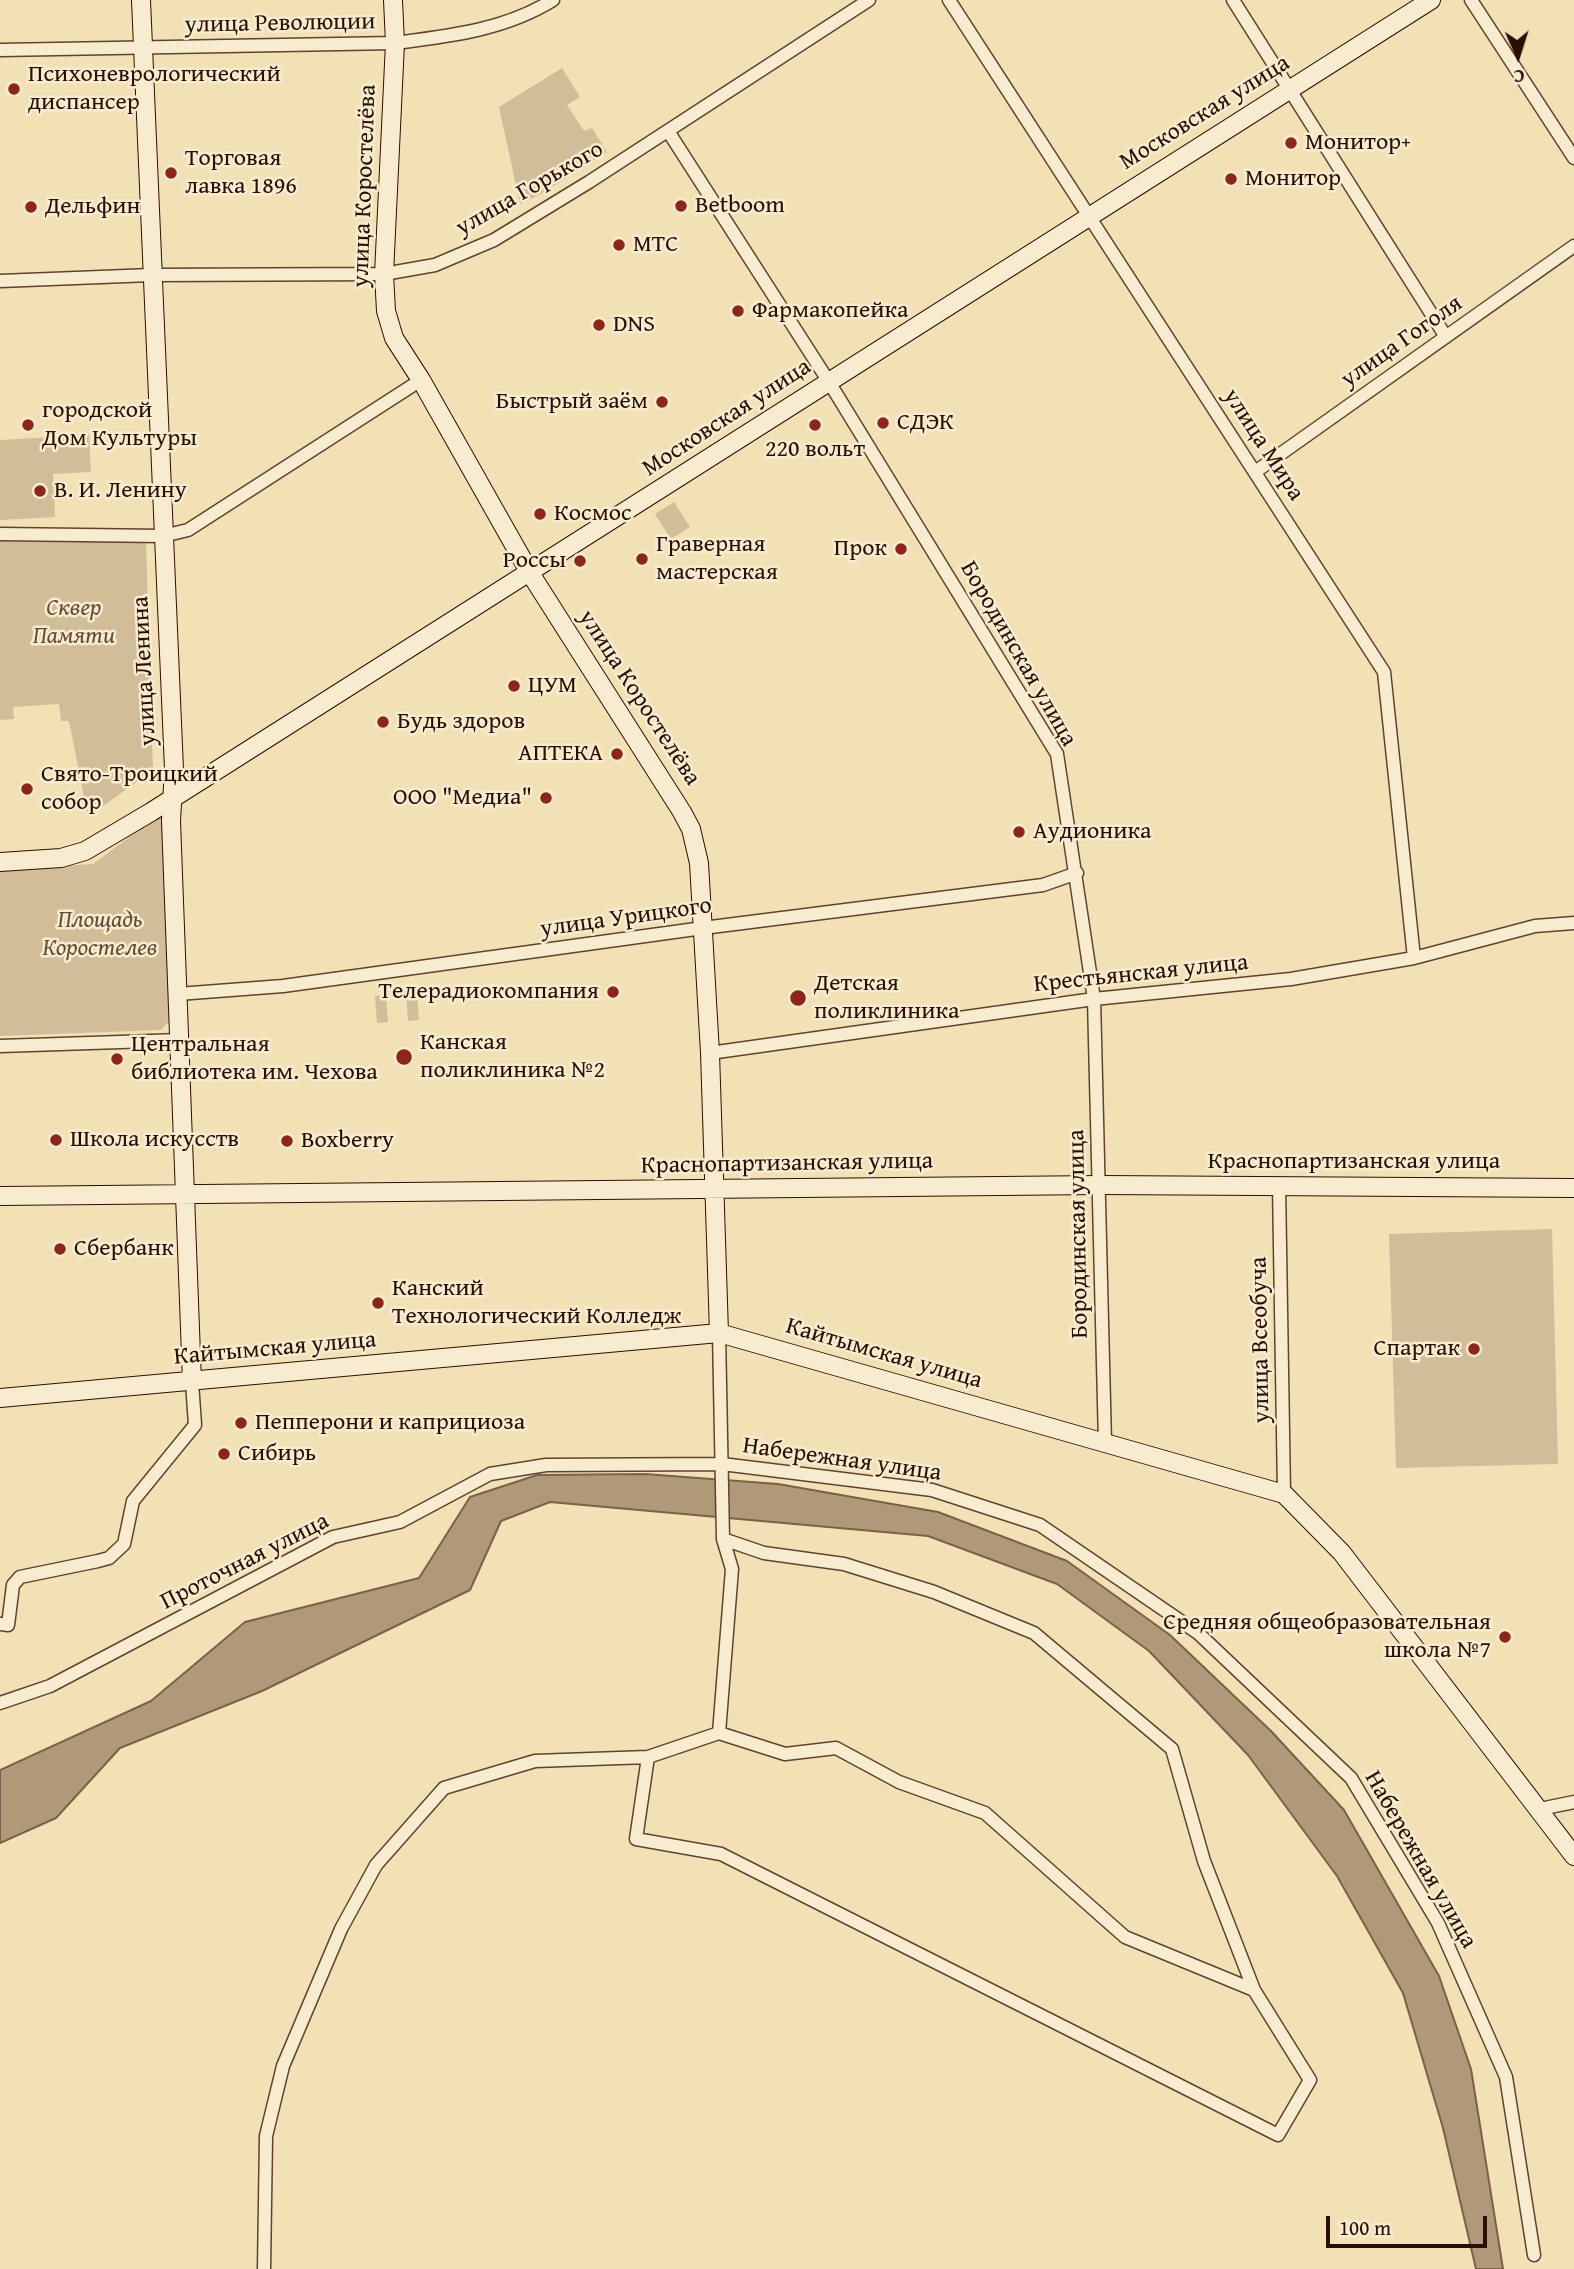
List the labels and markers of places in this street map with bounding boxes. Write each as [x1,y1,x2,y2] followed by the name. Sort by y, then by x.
[28,61,281,117] place label: Психоневрологический диспансер
[6,81,22,97] marker: Психоневрологический диспансер
[1305,129,1411,157] place label: Монитор+
[1283,135,1299,151] marker: Монитор+
[185,145,297,201] place label: Торговая лавка 1896
[163,165,179,181] marker: Торговая лавка 1896
[1245,165,1341,193] place label: Монитор
[1223,171,1239,187] marker: Монитор
[695,192,785,220] place label: Betboom
[45,193,140,221] place label: Дельфин
[673,198,689,214] marker: Betboom
[23,199,39,215] marker: Дельфин
[633,231,678,259] place label: МТС
[611,237,627,253] marker: МТС
[752,297,908,325] place label: Фармакопейка
[730,303,746,319] marker: Фармакопейка
[613,311,655,339] place label: DNS
[591,317,607,333] marker: DNS
[496,388,648,416] place label: Быстрый заём
[654,394,670,410] marker: Быстрый заём
[42,397,197,453] place label: городской Дом Культуры
[897,409,954,437] place label: СДЭК
[875,415,891,431] marker: СДЭК
[20,417,36,433] marker: городской Дом Культуры
[807,417,823,433] marker: 220 вольт
[765,436,865,464] place label: 220 вольт
[54,477,187,505] place label: В. И. Ленину
[32,483,48,499] marker: В. И. Ленину
[554,500,632,528] place label: Космос
[532,506,548,522] marker: Космос
[656,531,778,587] place label: Граверная мастерская
[834,535,887,563] place label: Прок
[893,541,909,557] marker: Прок
[503,547,566,575] place label: Россы
[634,551,650,567] marker: Граверная мастерская
[572,553,588,569] marker: Россы
[528,672,577,700] place label: ЦУМ
[506,678,522,694] marker: ЦУМ
[397,708,525,736] place label: Будь здоров
[375,714,391,730] marker: Будь здоров
[518,740,603,768] place label: АПТЕКА
[609,746,625,762] marker: АПТЕКА
[41,761,218,817] place label: Свято-Троицкий собор
[19,781,35,797] marker: Свято-Троицкий собор
[393,784,532,812] place label: ООО "Медиа"
[538,790,554,806] marker: ООО "Медиа"
[1033,818,1152,846] place label: Аудионика
[1011,824,1027,840] marker: Аудионика
[814,970,959,1026] place label: Детская поликлиника
[379,978,599,1006] place label: Телерадиокомпания
[605,984,621,1000] marker: Телерадиокомпания
[788,988,808,1008] marker: Детская поликлиника
[420,1029,605,1085] place label: Канская поликлиника №2
[131,1031,378,1087] place label: Центральная библиотека им. Чехова
[394,1047,414,1067] marker: Канская поликлиника №2
[109,1051,125,1067] marker: Центральная библиотека им. Чехова
[70,1126,239,1154] place label: Школа искусств
[301,1127,394,1155] place label: Boxberry
[48,1132,64,1148] marker: Школа искусств
[279,1133,295,1149] marker: Boxberry
[74,1235,174,1263] place label: Сбербанк
[52,1241,68,1257] marker: Сбербанк
[392,1275,681,1331] place label: Канский Технологический Колледж
[370,1295,386,1311] marker: Канский Технологический Колледж
[1373,1335,1460,1363] place label: Спартак
[1466,1341,1482,1357] marker: Спартак
[255,1409,525,1437] place label: Пепперони и каприциоза
[233,1415,249,1431] marker: Пепперони и каприциоза
[238,1440,316,1468] place label: Сибирь
[216,1446,232,1462] marker: Сибирь
[1163,1609,1491,1665] place label: Средняя общеобразовательная школа №7
[1497,1629,1513,1645] marker: Средняя общеобразовательная школа №7

